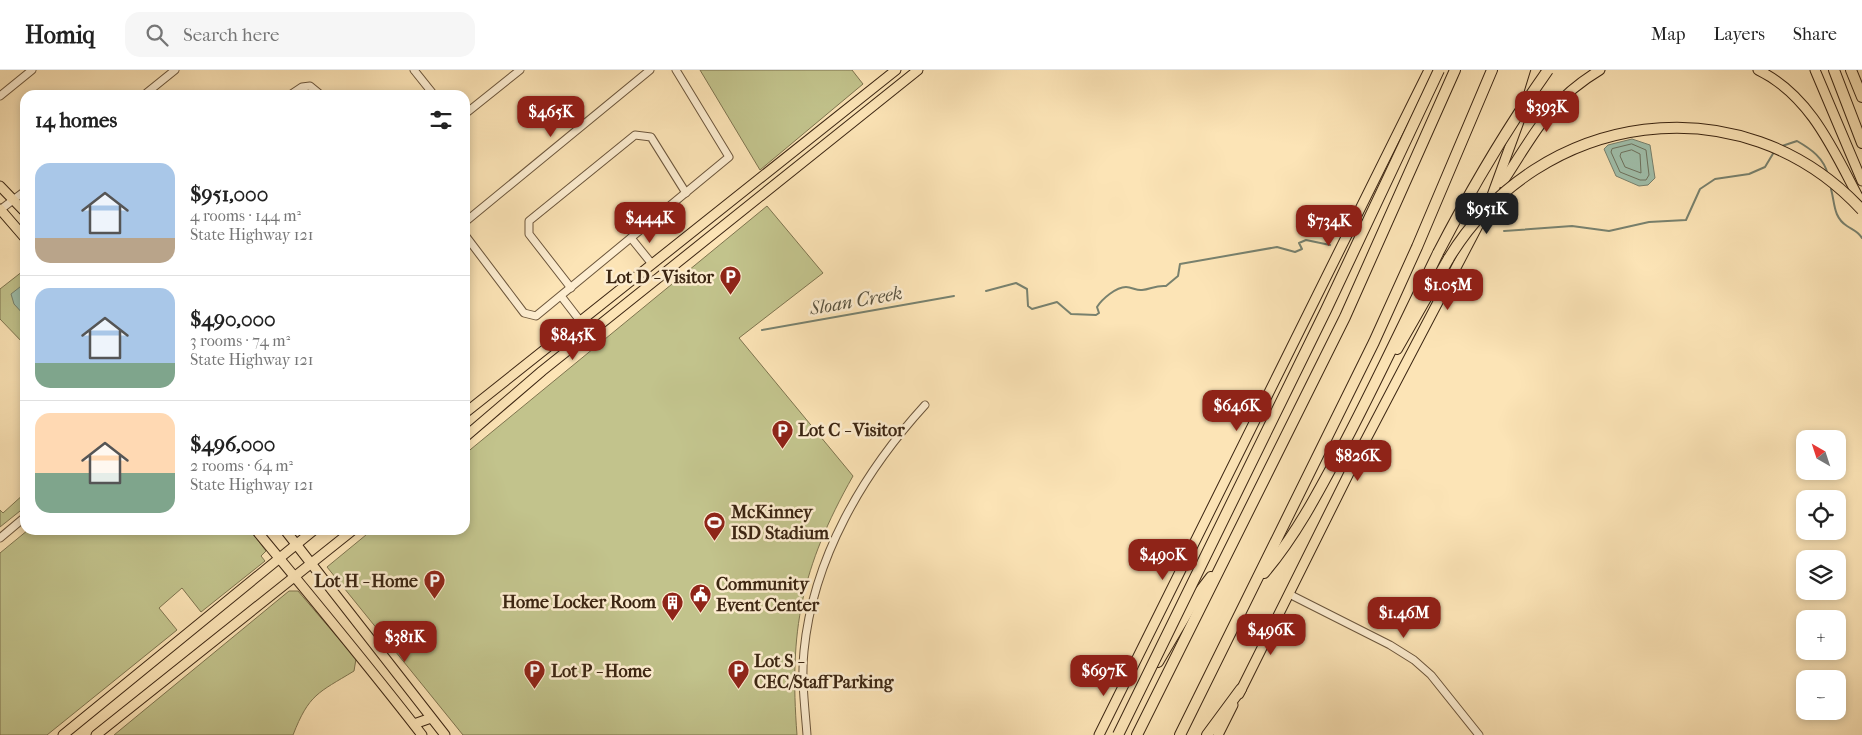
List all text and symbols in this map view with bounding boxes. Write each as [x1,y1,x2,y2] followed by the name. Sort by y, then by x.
[125,12,475,57] search box
[25,21,95,49] text: Homiq
[143,21,171,49] icon: search
[183,24,279,46] text: Search here
[1651,24,1685,45] text: Map
[1713,24,1765,45] text: Layers
[1793,24,1837,45] text: Share
[1512,90,1582,133] pin: $393K
[516,96,586,138] pin: $465K
[1526,97,1568,116] text: $393K
[528,102,574,121] text: $465K
[427,106,455,134] icon: filters
[35,108,117,132] text: 14 homes
[190,182,268,206] text: $951,000
[75,183,135,243] icon: home
[1452,192,1522,235] pin: $951K
[1466,199,1508,218] text: $951K
[615,202,685,244] pin: $444K
[1294,204,1364,247] pin: $734K
[190,206,301,225] text: 4 rooms · 144 m²
[626,208,674,227] text: $444K
[1307,211,1351,230] text: $734K
[190,225,313,244] text: State Highway 121
[718,265,742,296] parking icon: Lot D - Visitor
[606,267,714,288] place label: Lot D - Visitor
[1407,268,1489,311] pin: $1.05M
[1424,275,1472,294] text: $1.05M
[807,282,904,320] water label: Sloan Creek
[190,307,276,331] text: $490,000
[75,308,135,368] icon: home
[538,318,608,361] pin: $845K
[551,325,595,344] text: $845K
[190,331,290,350] text: 3 rooms · 74 m²
[190,350,313,369] text: State Highway 121
[1202,390,1272,432] pin: $646K
[1213,396,1261,415] text: $646K
[770,418,794,449] parking icon: Lot C - Visitor
[798,420,905,441] place label: Lot C - Visitor
[1796,430,1846,480] north arrow
[1796,430,1846,720] map controls
[190,432,275,456] text: $496,000
[75,433,135,493] icon: home
[1323,440,1393,482] pin: $826K
[1335,446,1381,465] text: $826K
[190,456,293,475] text: 2 rooms · 64 m²
[190,475,313,494] text: State Highway 121
[1796,490,1846,540] button: locate
[730,502,830,544] place label: McKinney ISD Stadium
[703,510,727,541] sports icon: McKinney ISD Stadium
[1128,538,1198,581] pin: $490K
[1139,545,1187,564] text: $490K
[1796,550,1846,600] button: layers
[422,569,446,600] parking icon: Lot H - Home
[314,571,418,592] place label: Lot H - Home
[716,574,820,616] place label: Community Event Center
[688,582,712,613] public building icon: Community Event Center
[660,590,684,621] building icon: Home Locker Room
[502,592,657,613] place label: Home Locker Room
[1363,596,1445,639] pin: $1.46M
[1379,603,1429,622] text: $1.46M
[1796,610,1846,660] button: +
[1236,614,1306,656] pin: $496K
[370,620,440,663] pin: $381K
[1248,620,1294,639] text: $496K
[385,627,425,646] text: $381K
[754,651,895,693] place label: Lot S - CEC/Staff Parking
[1069,654,1139,697] pin: $697K
[523,659,547,690] parking icon: Lot P - Home
[726,659,750,690] parking icon: Lot S - CEC/Staff Parking
[551,661,651,682] place label: Lot P - Home
[1081,661,1127,680] text: $697K
[1796,670,1846,720] button: −

